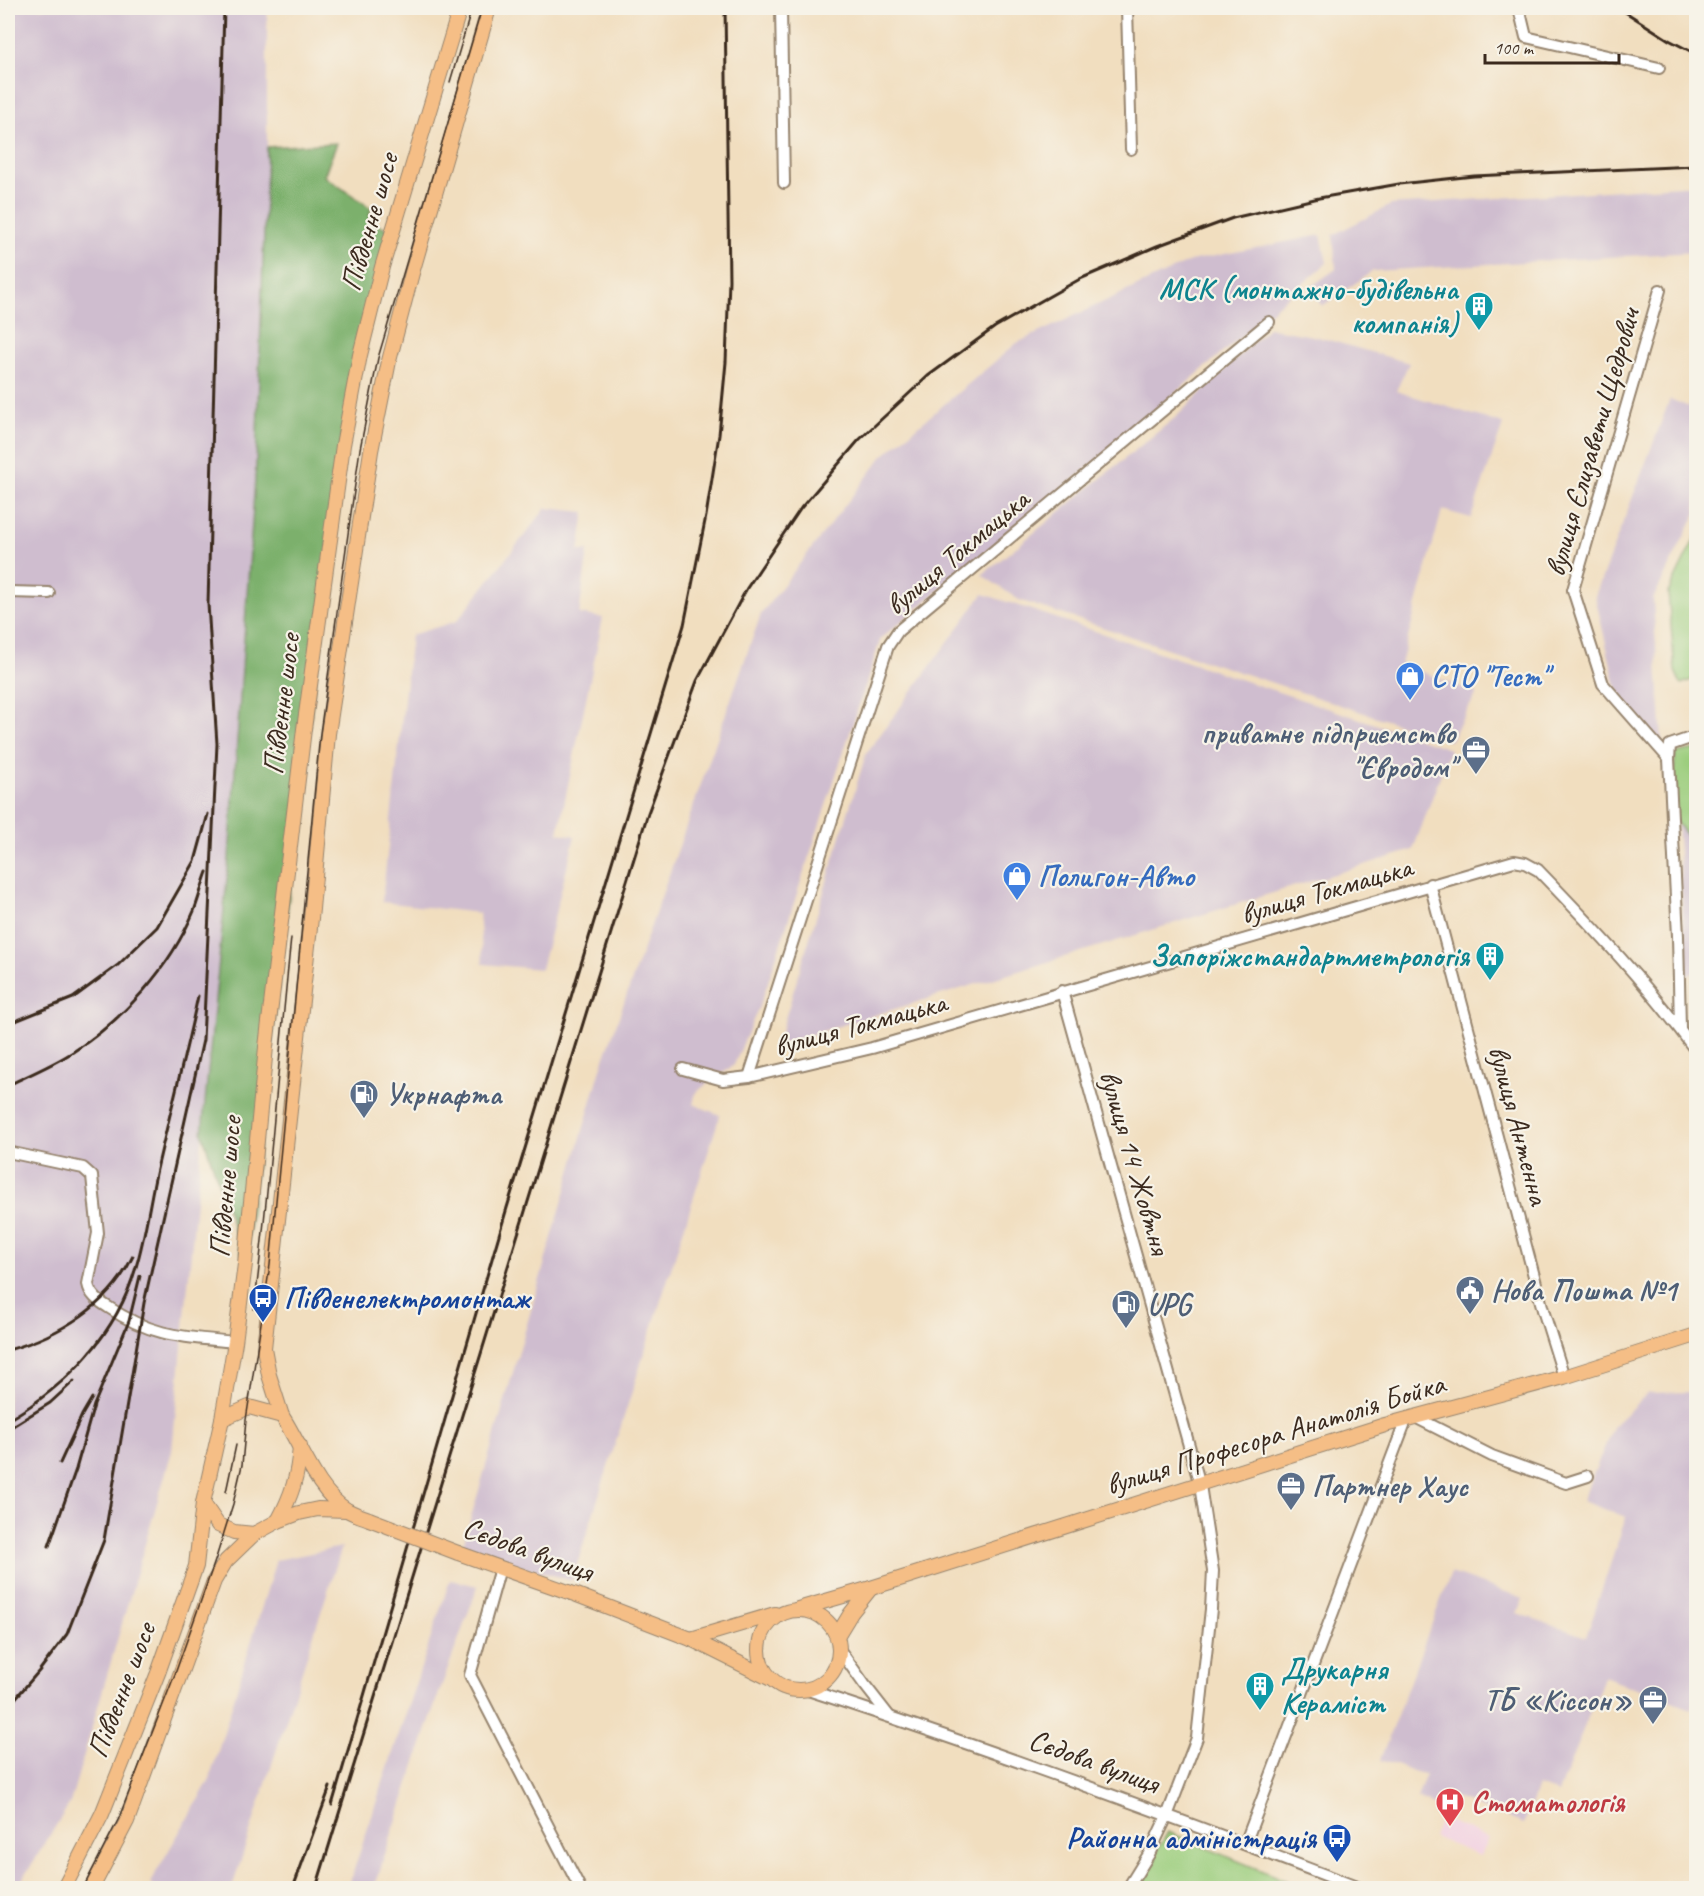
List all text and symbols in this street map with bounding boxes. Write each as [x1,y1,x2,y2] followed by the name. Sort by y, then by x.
[1485,27,1618,65] scale bar
[1494,37,1535,59] text: 100 m
[331,147,407,295] street label: Південне шосе
[1159,270,1460,342] place label: МСК (монтажно-будівельна компанія)
[1463,290,1495,332] building icon: МСК (монтажно-будівельна компанія)
[1536,302,1649,581] street label: вулиця Єлизавети Щедрович
[877,479,1039,623] street label: вулиця Токмацька
[254,629,309,777] street label: Південне шосе
[1431,657,1555,695] place label: СТО "Тест"
[1394,660,1426,702] shop icon: СТО "Тест"
[1201,714,1462,786] place label: приватне підприємство "Євродом"
[1460,734,1492,776] office icon: приватне підприємство "Євродом"
[1236,847,1419,933] street label: вулиця Токмацька
[1038,857,1196,895] place label: Полигон-Авто
[1001,860,1033,902] shop icon: Полигон-Авто
[1150,937,1471,975] place label: Запоріжстандартметрологія
[1474,940,1506,982] building icon: Запоріжстандартметрологія
[770,982,953,1065] street label: вулиця Токмацька
[1480,1041,1559,1211] street label: вулиця Антенна
[1091,1066,1180,1261] street label: вулиця 14 Жовтня
[385,1075,503,1113] place label: Укрнафта
[348,1078,380,1120] fuel station icon: Укрнафта
[200,1113,250,1259] street label: Південне шосе
[1491,1271,1680,1309] place label: Нова Пошта №1
[1454,1274,1486,1316] public building icon: Нова Пошта №1
[284,1279,533,1317] place label: Південелектромонтаж
[247,1282,279,1324] bus stop icon: Південелектромонтаж
[1147,1285,1195,1323] place label: UPG
[1110,1288,1142,1330] fuel station icon: UPG
[1101,1364,1451,1504] street label: вулиця Професора Анатолія Бойка
[1312,1467,1469,1505] place label: Партнер Хаус
[1275,1470,1307,1512] office icon: Партнер Хаус
[458,1508,601,1591] street label: Сєдова вулиця
[78,1615,165,1763] street label: Південне шосе
[1281,1650,1390,1722] place label: Друкарня Кераміст
[1244,1670,1276,1712] building icon: Друкарня Кераміст
[1484,1681,1633,1719] place label: ТБ «Кіссон»
[1637,1684,1669,1726] office icon: ТБ «Кіссон»
[1024,1720,1167,1803] street label: Сєдова вулиця
[1471,1783,1626,1821] place label: Стоматологія
[1434,1786,1466,1828] hospital icon: Стоматологія
[1066,1819,1318,1857] place label: Районна адміністрація
[1321,1822,1353,1864] bus stop icon: Районна адміністрація

